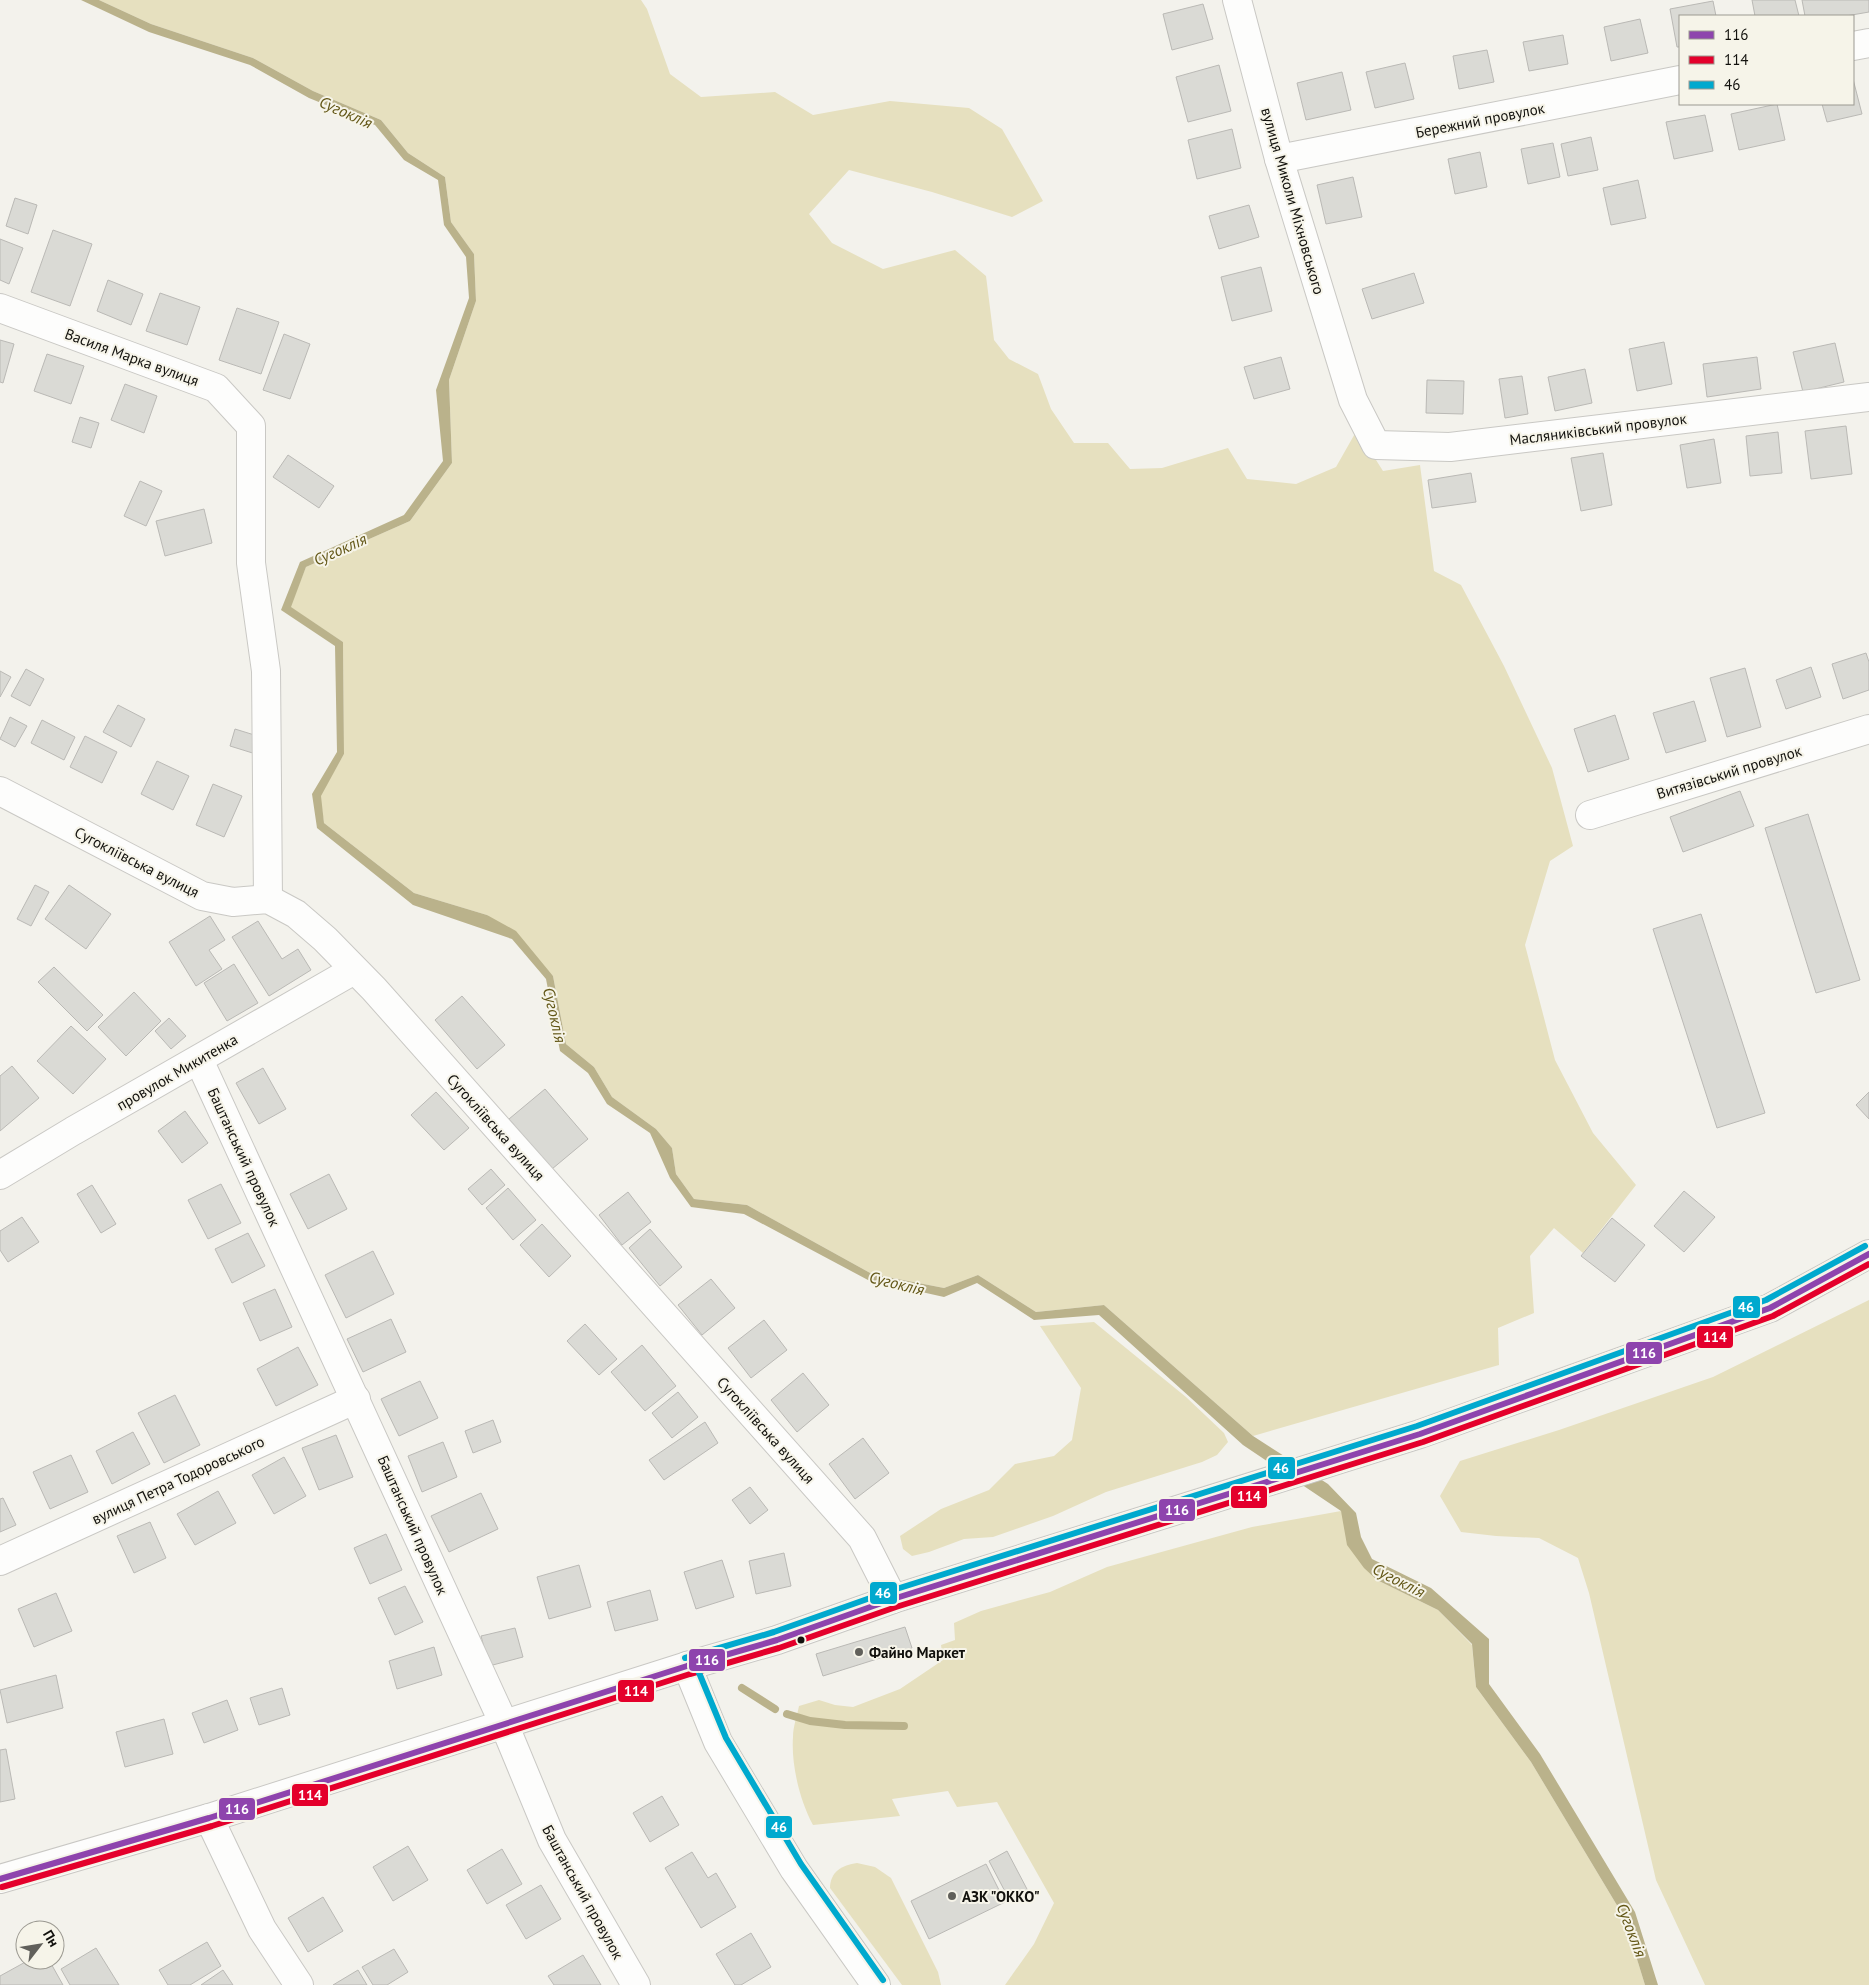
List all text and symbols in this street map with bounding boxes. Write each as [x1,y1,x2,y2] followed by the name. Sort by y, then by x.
[1679,15,1854,105] legend
[1724,25,1749,44] text: 116
[1724,50,1749,69] text: 114
[1724,75,1740,94] text: 46
[316,91,376,133] water label: Сугоклія
[1414,98,1547,142] street label: Бережний провулок
[1257,105,1329,297] street label: вулиця Миколи Міхновського
[62,324,202,390] street label: Василя Марка вулиця
[1508,409,1688,449] street label: Масляниківський провулок
[310,528,370,570] water label: Сугоклія
[1654,741,1805,803] street label: Витязівський провулок
[72,822,202,902] street label: Сугокліївська вулиця
[539,985,571,1045] water label: Сугоклія
[113,1030,241,1114] street label: провулок Микитенка
[443,1070,549,1184] street label: Сугокліївська вулиця
[204,1085,285,1230] street label: Баштанський провулок
[867,1266,927,1300] water label: Сугоклія
[1732,1295,1761,1319] line badge: 46
[1738,1298,1754,1316] text: 46
[1696,1325,1734,1349] line badge: 114
[1703,1328,1727,1346] text: 114
[1625,1341,1663,1365] line badge: 116
[1632,1344,1656,1362] text: 116
[713,1373,819,1487] street label: Сугокліївська вулиця
[89,1432,267,1528] street label: вулиця Петра Тодоровського
[374,1452,453,1598] street label: Баштанський провулок
[1267,1456,1296,1480] line badge: 46
[1273,1459,1289,1477] text: 46
[1230,1485,1268,1509] line badge: 114
[1237,1487,1261,1505] text: 114
[1158,1498,1196,1522] line badge: 116
[1165,1501,1189,1519] text: 116
[1369,1558,1429,1602] water label: Сугоклія
[869,1581,898,1605] line badge: 46
[875,1584,891,1602] text: 46
[796,1635,806,1645] unlabelled marker
[869,1643,966,1662] place label: Файно Маркет
[853,1646,865,1658] marker: Файно Маркет
[688,1648,726,1672] line badge: 116
[695,1651,719,1669] text: 116
[617,1679,655,1703] line badge: 114
[624,1682,648,1700] text: 114
[291,1783,329,1807] line badge: 114
[298,1786,322,1804] text: 114
[218,1797,256,1821] line badge: 116
[225,1800,249,1818] text: 116
[765,1815,793,1839] line badge: 46
[771,1818,787,1836] text: 46
[538,1821,628,1963] street label: Баштанський провулок
[962,1887,1040,1906] place label: АЗК "ОККО"
[946,1890,958,1902] marker: АЗК "ОККО"
[1613,1900,1652,1960] water label: Сугоклія
[15,1920,65,1970] north arrow
[39,1927,63,1950] text: Пн

